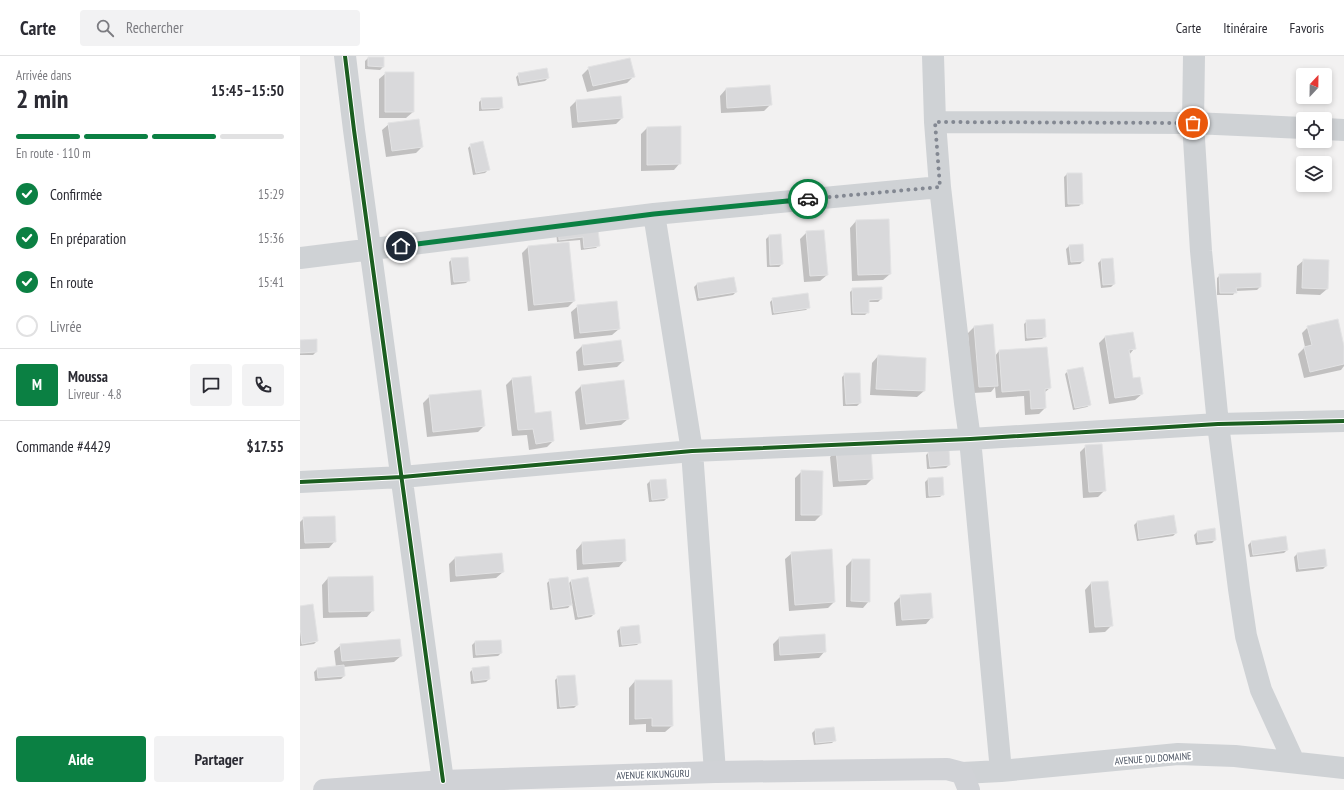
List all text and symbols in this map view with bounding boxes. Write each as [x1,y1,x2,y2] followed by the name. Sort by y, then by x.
[80,10,360,46] search box
[20,16,56,40] text: Carte
[94,17,116,39] icon: search
[126,18,183,37] text: Rechercher
[1176,19,1201,37] text: Carte
[1223,19,1268,37] text: Itinéraire
[1290,19,1324,37] text: Favoris
[16,67,71,84] text: Arrivée dans
[1296,68,1332,104] north arrow
[1296,68,1332,192] map controls
[211,81,284,100] text: 15:45–15:50
[16,82,69,115] text: 2 min
[1176,106,1210,140] pin
[1182,112,1204,134] icon: bag
[1296,112,1332,148] button: locate
[16,145,91,162] text: En route · 110 m
[1296,156,1332,192] button: layers
[788,179,828,219] courier
[16,183,38,205] icon: check
[50,185,102,204] text: Confirmée
[258,186,284,203] text: 15:29
[797,188,819,210] icon: car
[16,227,38,249] icon: check
[50,229,126,248] text: En préparation
[384,229,418,263] pin
[258,230,284,247] text: 15:36
[390,235,412,257] icon: home
[16,271,38,293] icon: check
[50,273,94,292] text: En route
[258,274,284,291] text: 15:41
[50,317,82,336] text: Livrée
[190,364,232,406] button: chat
[242,364,284,406] button: phone
[68,367,108,386] text: Moussa
[32,375,42,394] text: M
[68,386,122,403] text: Livreur · 4.8
[16,437,111,456] text: Commande #4429
[246,437,284,456] text: $17.55
[16,736,146,782] button: Aide
[154,736,284,782] button: Partager
[1114,749,1192,768] street label: AVENUE DU DOMAINE
[616,767,690,782] street label: AVENUE KIKUNGURU

